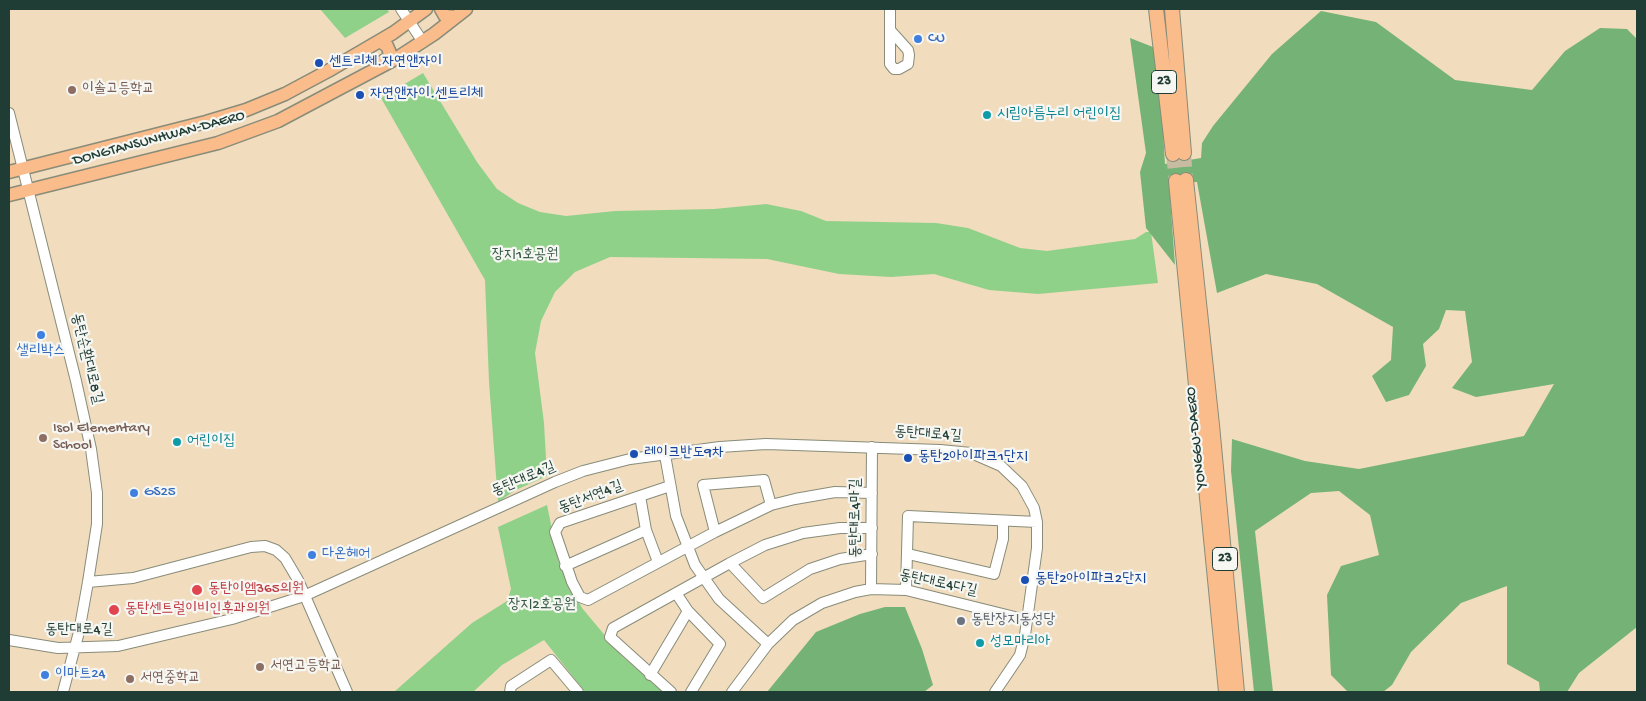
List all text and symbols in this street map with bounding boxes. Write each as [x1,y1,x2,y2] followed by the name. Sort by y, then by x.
[928,30,945,48] place label: CU
[912,33,924,45] marker: CU
[329,54,442,72] place label: 센트리체.자연앤자이
[313,57,325,69] marker: 센트리체.자연앤자이
[1152,70,1176,94] road number: 23
[82,81,154,99] place label: 이솔고등학교
[66,84,78,96] marker: 이솔고등학교
[370,86,483,104] place label: 자연앤자이.센트리체
[354,89,366,101] marker: 자연앤자이.센트리체
[997,106,1121,124] place label: 시립아름누리 어린이집
[71,107,247,171] street label: DONGTANSUNHWAN-DAERO
[981,109,993,121] marker: 시립아름누리 어린이집
[492,247,558,265] park label: 장지1호공원
[66,312,106,406] street label: 동탄순환대로8길
[35,329,47,341] marker: 샐리박스
[17,343,65,361] place label: 샐리박스
[1183,386,1211,490] street label: YONGGU-DAERO
[53,420,150,455] place label: Isol Elementary School
[894,424,962,446] street label: 동탄대로4길
[37,432,49,444] marker: Isol Elementary School
[187,433,235,451] place label: 어린이집
[171,436,183,448] marker: 어린이집
[644,445,724,463] place label: 레이크반도9차
[628,448,640,460] marker: 레이크반도9차
[918,449,1028,467] place label: 동탄2아이파크1단지
[902,452,914,464] marker: 동탄2아이파크1단지
[489,459,559,501] street label: 동탄대로4길
[556,478,626,518] street label: 동탄서연4길
[848,478,866,558] street label: 동탄대로4마길
[144,484,176,502] place label: GS25
[128,487,140,499] marker: GS25
[322,546,370,564] place label: 다온헤어
[1212,548,1238,570] road number: 23
[306,549,318,561] marker: 다온헤어
[897,567,979,601] street label: 동탄대로4다길
[1035,571,1146,589] place label: 동탄2아이파크2단지
[1019,574,1031,586] marker: 동탄2아이파크2단지
[208,581,304,599] place label: 동탄이엠365의원
[190,583,204,597] marker: 동탄이엠365의원
[508,597,576,615] park label: 장지2호공원
[125,601,270,619] place label: 동탄센트럴이비인후과의원
[107,603,121,617] marker: 동탄센트럴이비인후과의원
[971,612,1055,630] place label: 동탄장지동성당
[955,615,967,627] marker: 동탄장지동성당
[45,622,113,640] street label: 동탄대로4길
[990,634,1050,652] place label: 성모마리아
[974,637,986,649] marker: 성모마리아
[270,658,342,676] place label: 서연고등학교
[254,661,266,673] marker: 서연고등학교
[55,666,106,684] place label: 이마트24
[39,669,51,681] marker: 이마트24
[140,670,200,688] place label: 서연중학교
[124,673,136,685] marker: 서연중학교

